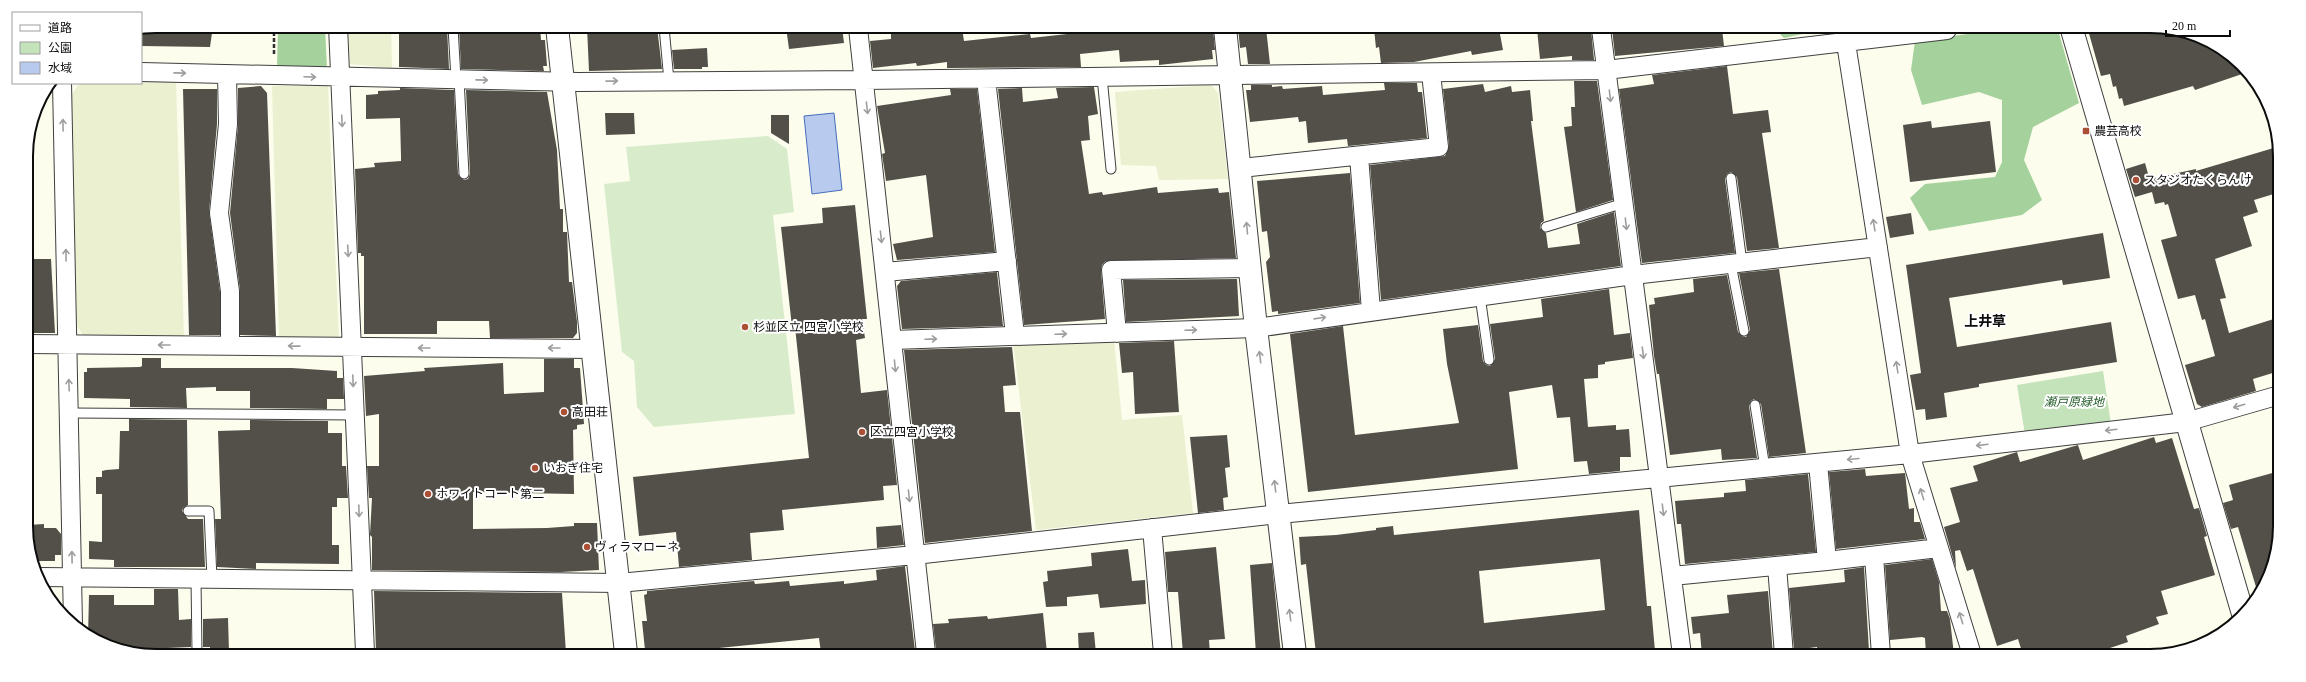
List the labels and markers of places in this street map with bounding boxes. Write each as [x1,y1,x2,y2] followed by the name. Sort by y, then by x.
[2094,124,2142,138] place label: 農芸高校
[2081,126,2091,136] marker: 農芸高校
[2144,173,2252,187] place label: スタジオたくらんけ
[2131,175,2141,185] marker: スタジオたくらんけ
[753,320,864,334] place label: 杉並区立 四宮小学校
[740,322,750,332] marker: 杉並区立 四宮小学校
[572,405,608,419] place label: 高田荘
[559,407,569,417] marker: 高田荘
[870,425,954,439] place label: 区立四宮小学校
[857,427,867,437] marker: 区立四宮小学校
[543,461,603,475] place label: いおぎ住宅
[530,463,540,473] marker: いおぎ住宅
[436,487,544,501] place label: ホワイトコート第二
[423,489,433,499] marker: ホワイトコート第二
[595,540,679,554] place label: ヴィラマローネ
[582,542,592,552] marker: ヴィラマローネ

